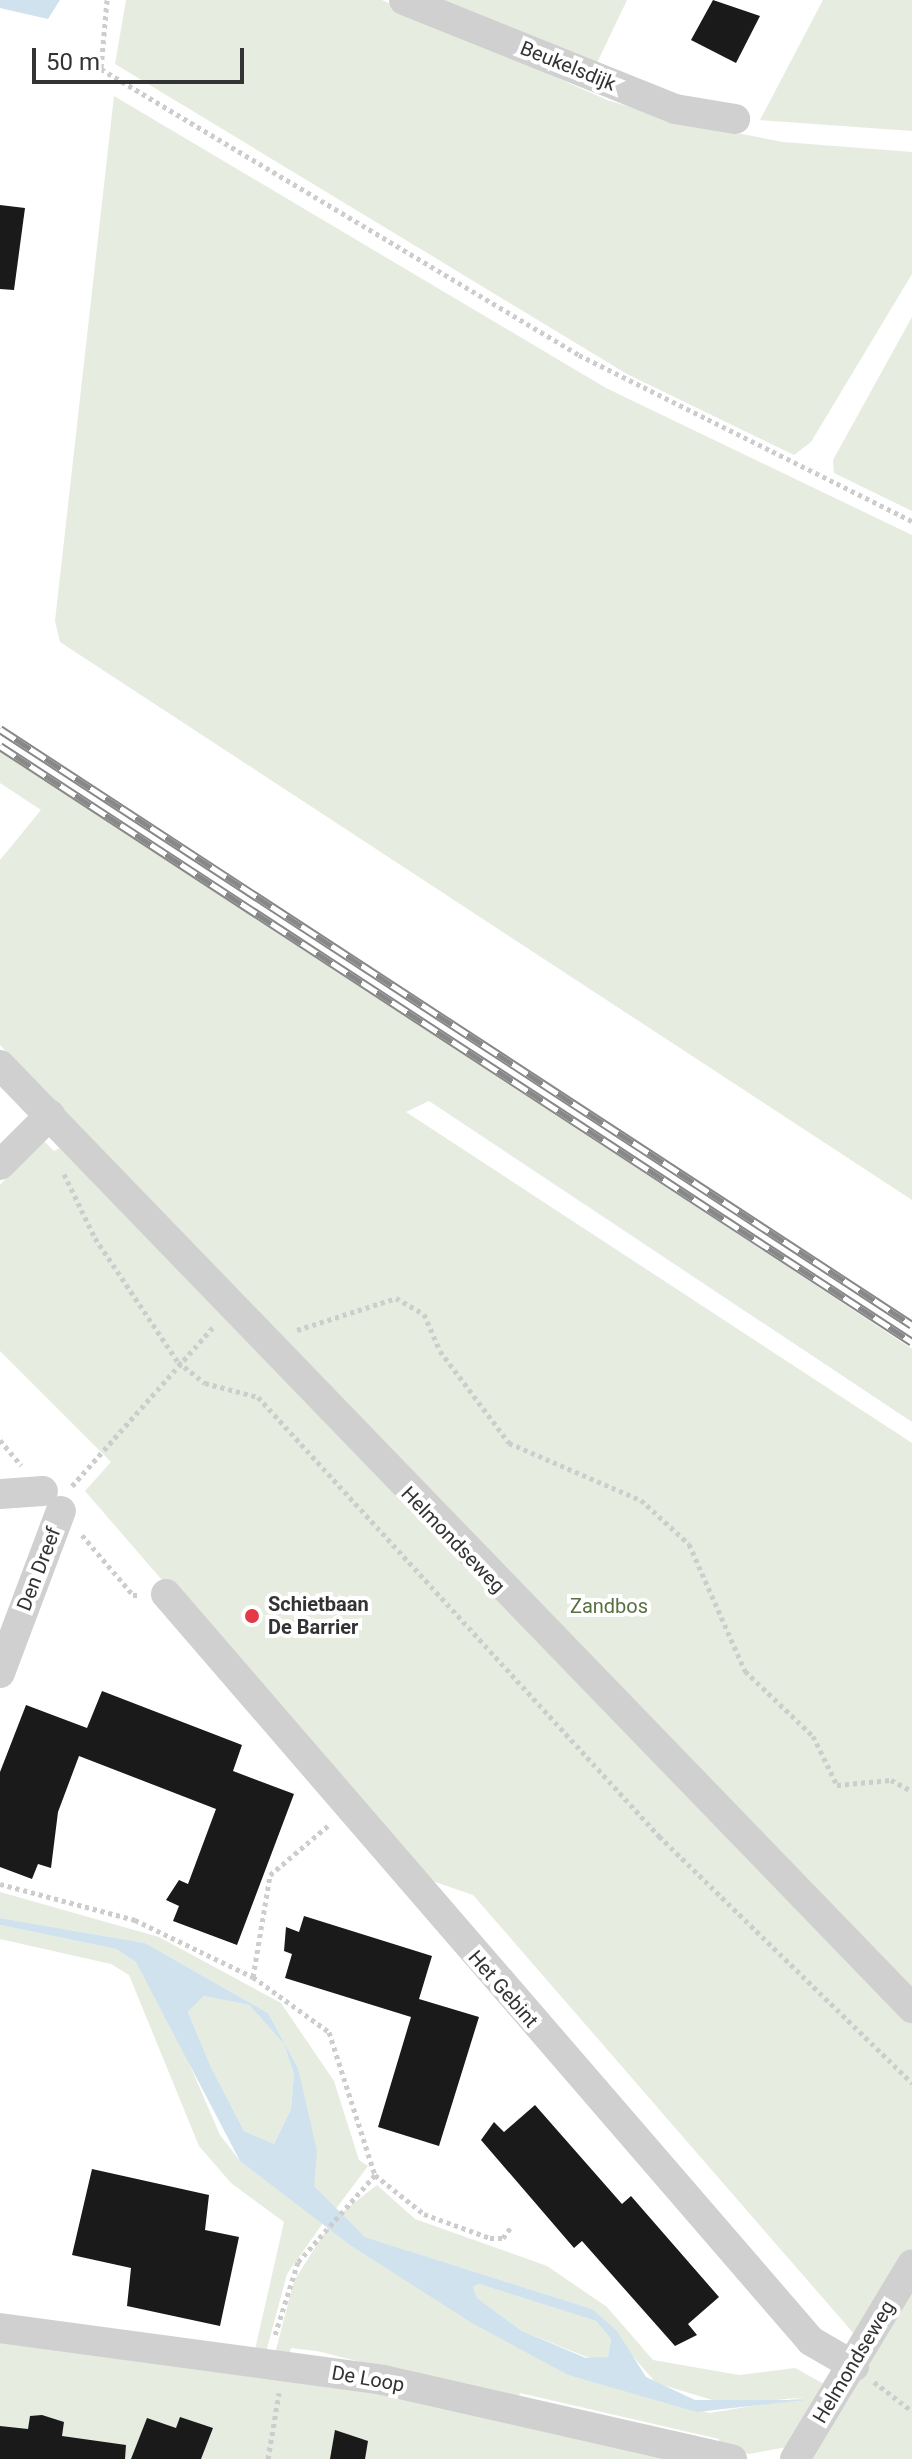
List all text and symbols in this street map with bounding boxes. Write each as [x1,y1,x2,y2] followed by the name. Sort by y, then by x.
[36,32,248,82] scale bar
[517,36,619,96] street label: Beukelsdijk
[46,48,100,76] text: 50 m
[396,1482,510,1598] street label: Helmondseweg
[12,1524,66,1614] street label: Den Dreef
[268,1592,369,1639] place label: Schietbaan De Barrier
[570,1594,648,1618] park label: Zandbos
[243,1607,261,1625] marker: Schietbaan De Barrier
[463,1946,543,2032] street label: Het Gebint
[808,2296,900,2428] street label: Helmondseweg
[330,2361,406,2397] street label: De Loop

